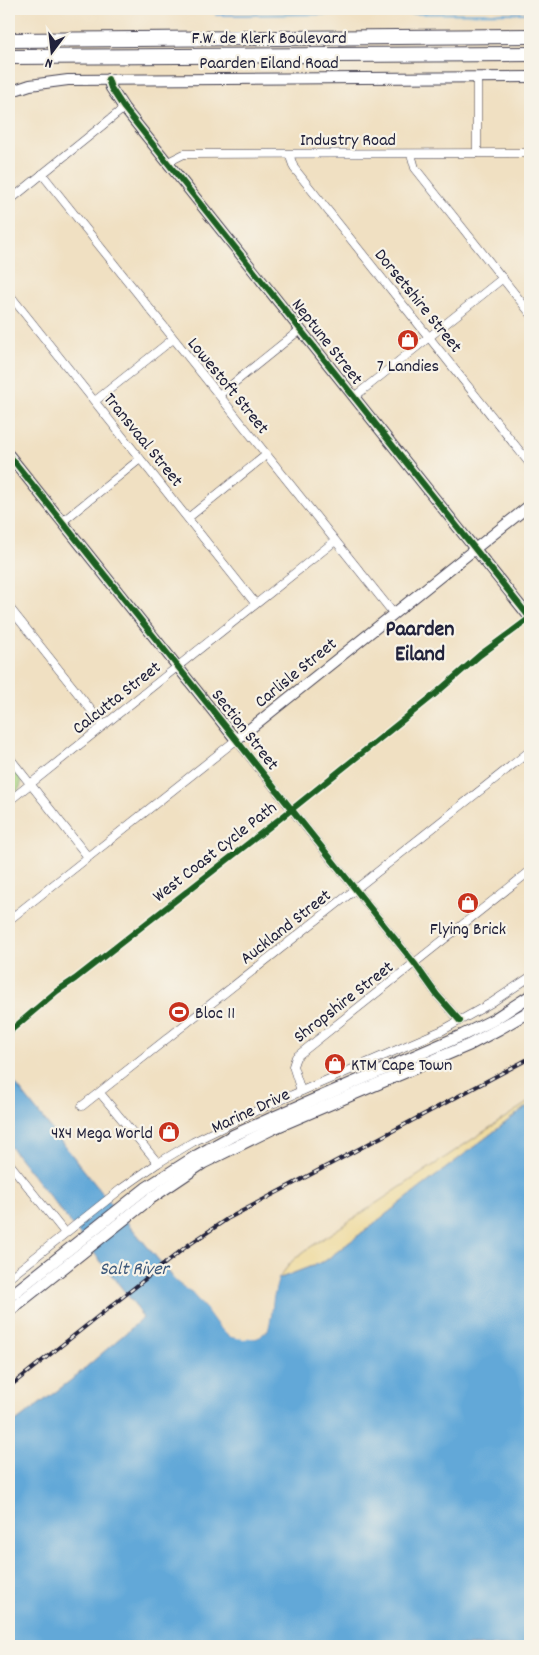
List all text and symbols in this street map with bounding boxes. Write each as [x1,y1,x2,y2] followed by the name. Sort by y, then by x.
[191,27,347,52] street label: F.W. de Klerk Boulevard
[28,28,78,78] north arrow
[43,52,55,73] text: N
[199,52,339,77] street label: Paarden Eiland Road
[300,129,396,154] street label: Industry Road
[367,244,467,359] street label: Dorsetshire Street
[284,294,368,391] street label: Neptune Street
[396,328,420,352] shop icon: 7 Landies
[180,333,274,441] street label: Lowestoft Street
[377,355,439,380] place label: 7 Landies
[96,388,188,493] street label: Transvaal Street
[386,615,454,671] district label: Paarden Eiland
[250,633,343,715] street label: Carlisle Street
[68,656,167,742] street label: Calcutta Street
[204,685,284,777] street label: Section Street
[148,796,283,909] street label: West Coast Cycle Path
[236,884,338,972] street label: Auckland Street
[456,891,480,915] shop icon: Flying Brick
[430,918,506,943] place label: Flying Brick
[289,956,400,1050] street label: Shropshire Street
[167,1000,191,1024] sports icon: Bloc 11
[195,1002,235,1027] place label: Bloc 11
[323,1052,347,1076] shop icon: KTM Cape Town
[351,1054,452,1079] place label: KTM Cape Town
[208,1083,294,1141] street label: Marine Drive
[157,1120,181,1144] shop icon: 4X4 Mega World
[51,1122,153,1147] place label: 4X4 Mega World
[99,1257,171,1284] water label: Salt River

